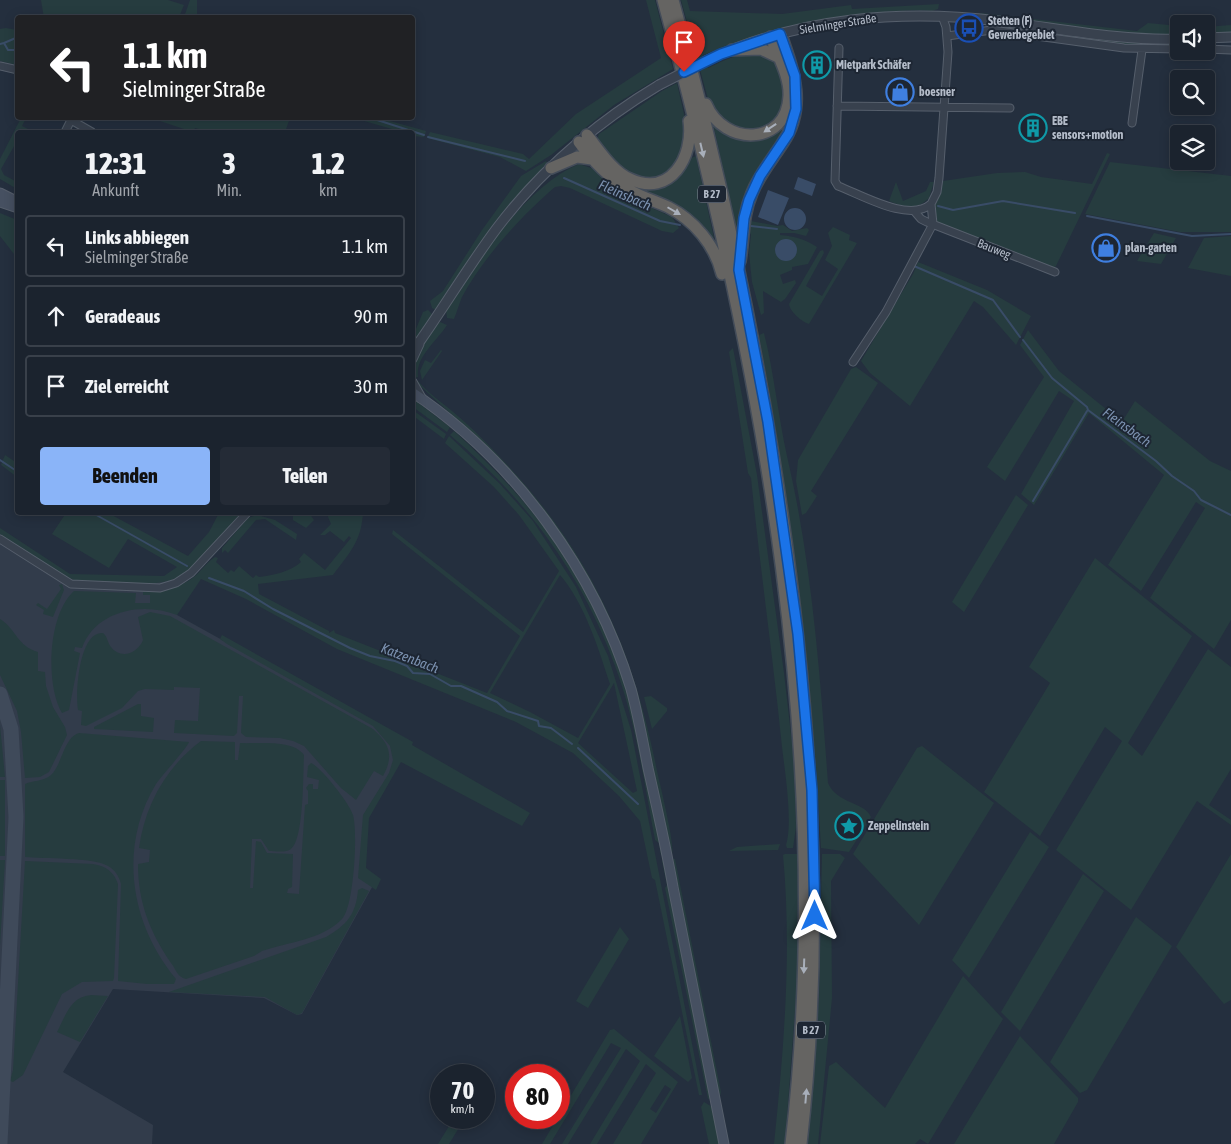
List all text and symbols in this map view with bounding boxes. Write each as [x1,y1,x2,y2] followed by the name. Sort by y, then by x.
[799,11,877,37] street label: Sielminger Straße
[954,13,984,43] bus stop icon: Stetten (F) Gewerbegebiet
[988,14,1055,42] place label: Stetten (F) Gewerbegebiet
[1170,15,1215,170] map controls
[1170,15,1215,60] button: sound
[663,21,705,72] pin
[670,28,698,56] icon: arrive
[40,35,105,100] icon: left
[123,35,208,75] text: 1.1 km
[802,50,832,80] building icon: Mietpark Schäfer
[836,58,911,72] place label: Mietpark Schäfer
[1170,70,1215,115] button: search
[123,76,265,102] text: Sielminger Straße
[885,77,915,107] shop icon: boesner
[919,85,955,99] place label: boesner
[1018,113,1048,143] building icon: EBE sensors+motion
[1052,114,1124,142] place label: EBE sensors+motion
[763,123,777,133] one-way arrow
[1170,125,1215,170] button: layers
[698,142,706,157] one-way arrow
[85,146,147,180] text: 12:31
[222,146,236,180] text: 3
[312,146,345,180] text: 1.2
[596,176,654,214] water label: Fleinsbach
[92,181,139,199] text: Ankunft
[217,181,242,199] text: Min.
[319,181,338,199] text: km
[698,185,726,202] road number: B 27
[667,206,680,215] one-way arrow
[85,226,189,248] text: Links abbiegen
[42,232,70,260] icon: left
[1091,233,1121,263] shop icon: plan-garten
[342,235,388,257] text: 1.1 km
[975,236,1013,262] street label: Bauweg
[1125,241,1177,255] place label: plan-garten
[85,248,189,266] text: Sielminger Straße
[42,302,70,330] icon: ahead
[85,305,160,327] text: Geradeaus
[354,305,388,327] text: 90 m
[42,372,70,400] icon: arrive
[85,375,169,397] text: Ziel erreicht
[354,375,388,397] text: 30 m
[1100,404,1154,450] water label: Fleinsbach
[40,447,210,505] button: Beenden
[220,447,390,505] button: Teilen
[379,640,441,676] water label: Katzenbach
[834,811,864,841] place icon: Zeppelinstein
[868,819,929,833] place label: Zeppelinstein
[788,889,840,941] position arrow
[800,958,808,974] one-way arrow
[797,1022,825,1038] road number: B 27
[505,1064,570,1129] speed limit sign: 80
[451,1076,474,1104] text: 70
[802,1087,810,1103] one-way arrow
[451,1102,474,1116] text: km/h

